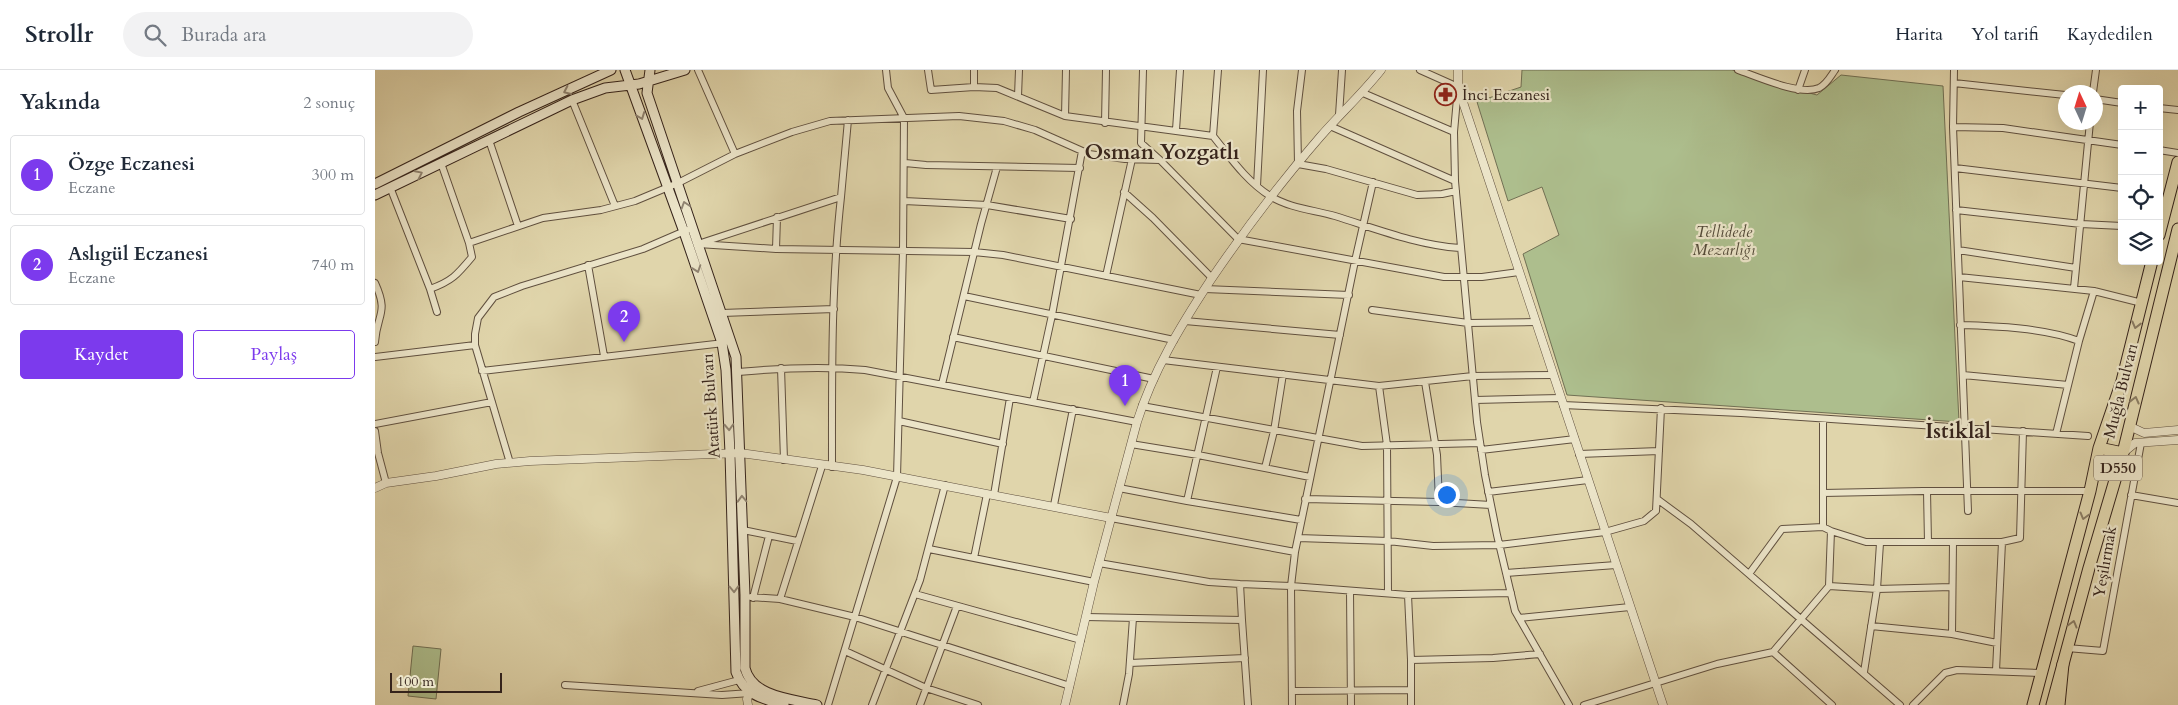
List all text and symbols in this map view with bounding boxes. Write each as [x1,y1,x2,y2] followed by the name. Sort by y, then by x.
[123,12,473,57] search box
[25,18,93,51] text: Strollr
[141,21,169,49] icon: search
[181,22,267,48] text: Burada ara
[1895,22,1943,47] text: Harita
[1971,22,2039,47] text: Yol tarifi
[2067,22,2153,47] text: Kaydedilen
[1434,83,1458,107] pharmacy icon: İnci Eczanesi
[563,84,572,95] one-way arrow
[1462,84,1551,106] place label: İnci Eczanesi
[2058,85,2103,130] north arrow
[2118,85,2163,265] map controls
[2118,85,2163,130] button: +
[20,88,100,117] text: Yakında
[303,92,355,114] text: 2 sonuç
[635,111,645,120] one-way arrow
[2118,130,2163,175] button: −
[1084,138,1240,167] district label: Osman Yozgatlı
[68,151,195,177] text: Özge Eczanesi
[33,164,41,186] text: 1
[312,164,354,186] text: 300 m
[414,170,423,180] one-way arrow
[2118,175,2163,220] button: locate
[68,177,116,199] text: Eczane
[681,201,691,209] one-way arrow
[2118,220,2163,265] button: layers
[1693,221,1756,261] park label: Tellidede Mezarlığı
[68,241,208,267] text: Aslıgül Eczanesi
[33,254,41,276] text: 2
[312,254,354,276] text: 740 m
[691,264,701,272] one-way arrow
[68,267,116,289] text: Eczane
[608,301,640,342] pin: 2
[2131,321,2142,330] one-way arrow
[20,330,183,379] button: Kaydet
[193,330,355,379] button: Paylaş
[2099,341,2144,441] street label: Muğla Bulvarı
[696,352,726,459] street label: Atatürk Bulvarı
[1109,365,1141,406] pin: 1
[2130,397,2140,405] one-way arrow
[1925,417,1991,446] district label: İstiklal
[723,423,734,431] one-way arrow
[2094,456,2142,480] road number: D550
[1434,482,1460,508] your location
[736,494,747,502] one-way arrow
[2079,511,2089,519] one-way arrow
[2088,524,2122,600] street label: Yeşilırmak
[729,586,739,593] one-way arrow
[2068,621,2078,629] one-way arrow
[390,670,503,693] scale bar
[397,672,434,691] text: 100 m

